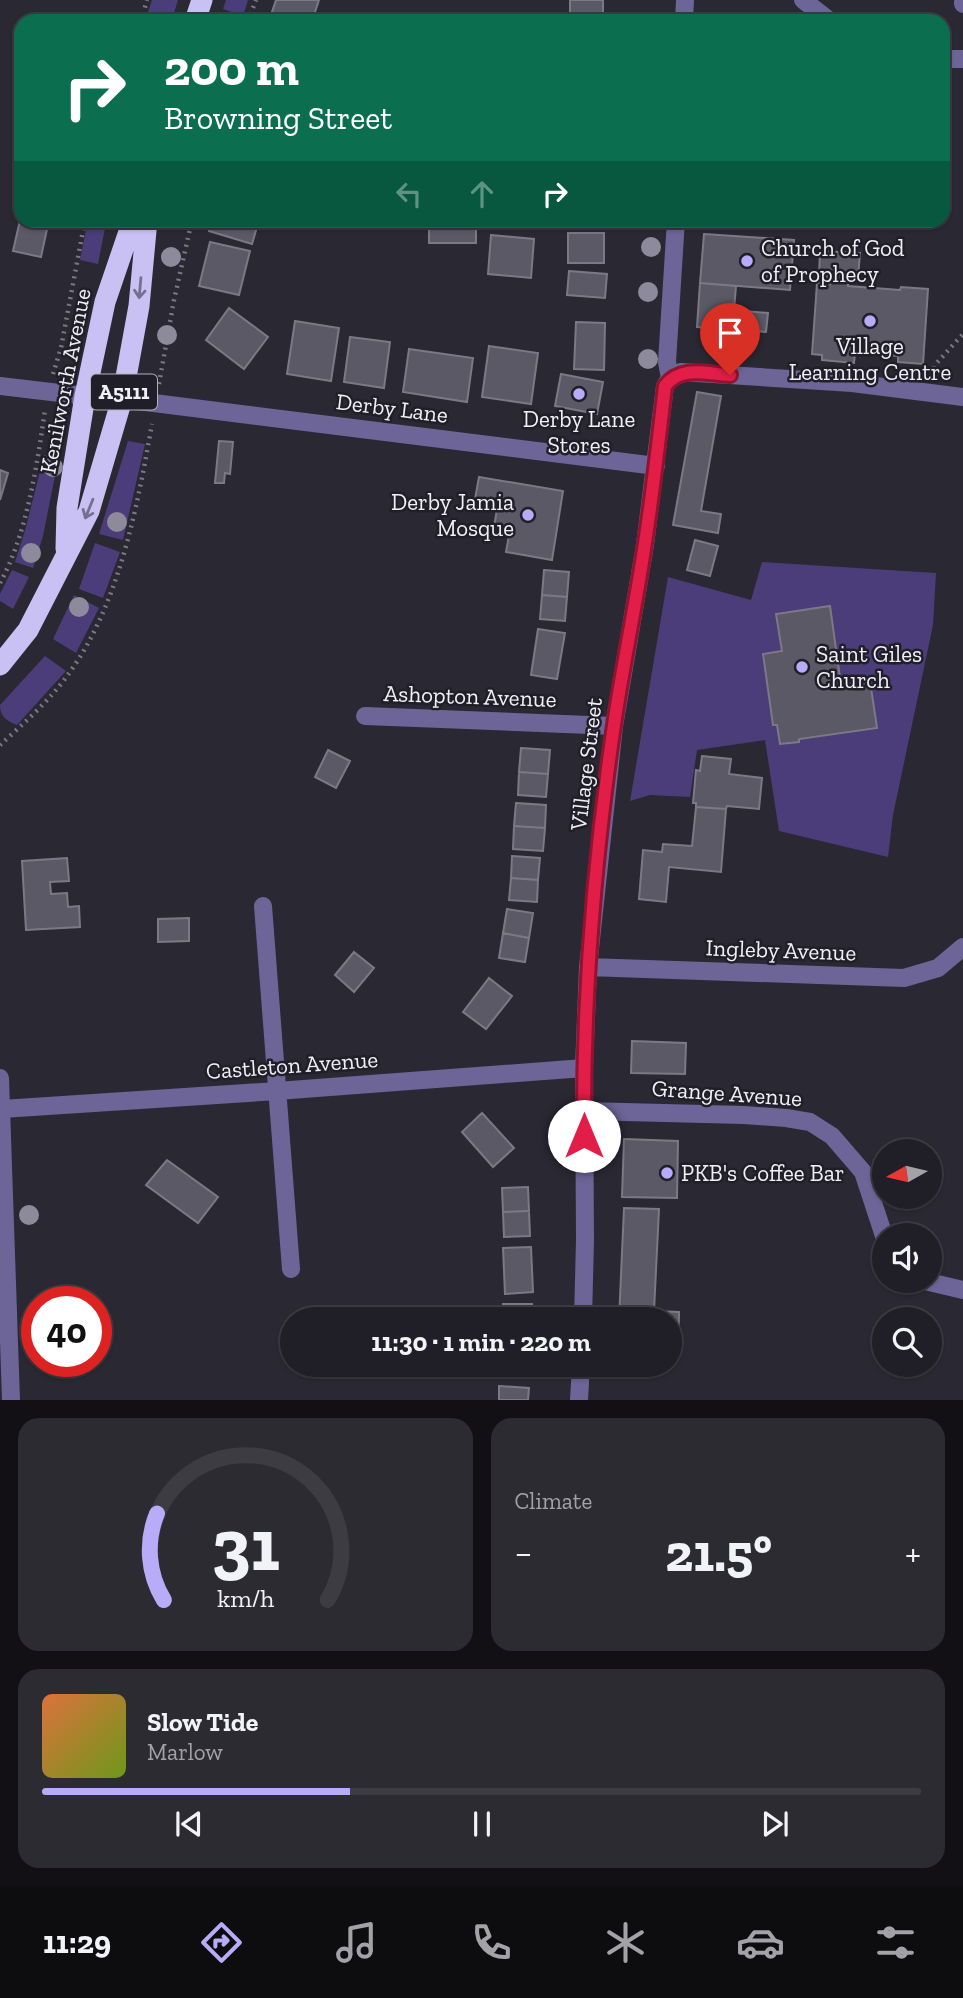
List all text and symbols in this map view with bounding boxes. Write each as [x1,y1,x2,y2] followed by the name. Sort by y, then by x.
[164,39,299,98] text: 200 m
[49,42,140,133] icon: right
[164,99,392,137] text: Browning Street
[390,175,428,213] icon: left
[463,175,501,213] icon: ahead
[536,175,574,213] icon: right
[761,234,905,288] place label: Church of God of Prophecy
[739,253,755,269] marker: Church of God of Prophecy
[133,277,146,299] one-way arrow
[33,286,97,476] street label: Kenilworth Avenue
[700,303,760,375] pin
[862,313,878,329] marker: Village Learning Centre
[711,314,749,352] icon: arrive
[789,332,951,386] place label: Village Learning Centre
[91,374,157,410] road number: A5111
[571,386,587,402] marker: Derby Lane Stores
[334,387,450,429] street label: Derby Lane
[523,405,635,459] place label: Derby Lane Stores
[391,488,514,542] place label: Derby Jamia Mosque
[81,498,94,520] one-way arrow
[520,507,536,523] marker: Derby Jamia Mosque
[816,640,922,694] place label: Saint Giles Church
[794,659,810,675] marker: Saint Giles Church
[383,679,557,713] street label: Ashopton Avenue
[564,696,608,833] street label: Village Street
[705,933,857,967] street label: Ingleby Avenue
[205,1045,379,1085] street label: Castleton Avenue
[651,1074,803,1112] street label: Grange Avenue
[547,1099,621,1173] position arrow
[872,1139,942,1209] north arrow
[872,1139,942,1377] map controls
[681,1159,845,1187] place label: PKB's Coffee Bar
[659,1165,675,1181] marker: PKB's Coffee Bar
[872,1223,942,1293] button: sound
[21,1286,112,1377] speed limit sign: 40
[872,1307,942,1377] button: search
[371,1326,591,1358] text: 11:30 · 1 min · 220 m
[515,1487,592,1515] text: Climate
[211,1502,279,1590] text: 31
[665,1522,772,1584] text: 21.5°
[515,1530,532,1576] text: −
[905,1530,921,1576] text: +
[217,1583,274,1613] text: km/h
[147,1706,258,1738] text: Slow Tide
[147,1738,223,1766] text: Marlow
[170,1805,208,1843] icon: previous
[463,1805,501,1843] icon: pause
[756,1805,794,1843] icon: next
[197,1918,246,1967] icon: directions
[332,1918,381,1967] icon: music
[467,1918,516,1967] icon: phone
[601,1918,650,1967] icon: climate
[736,1918,785,1967] icon: car
[871,1918,920,1967] icon: filters
[43,1923,111,1961] text: 11:29

